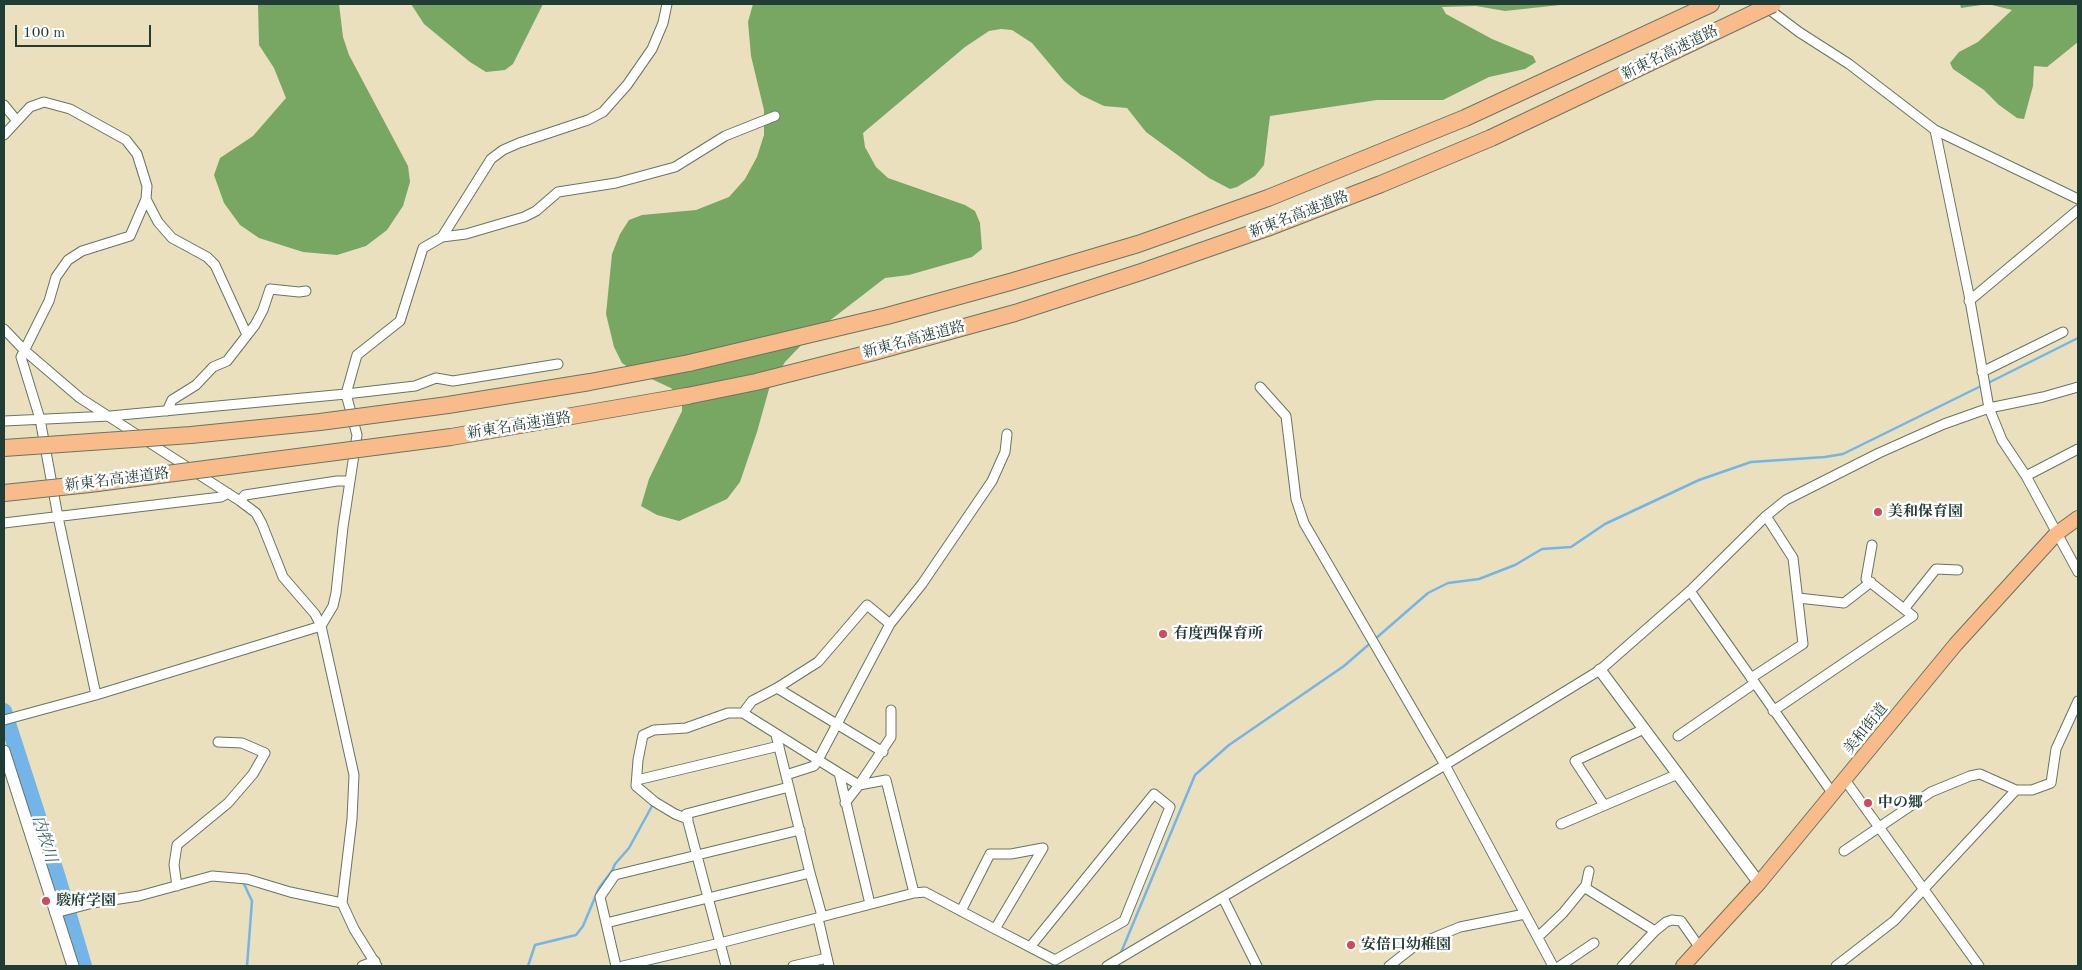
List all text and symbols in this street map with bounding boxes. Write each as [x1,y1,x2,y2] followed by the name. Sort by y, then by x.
[18,15,154,47] scale bar
[1619,22,1721,84] street label: 新東名高速道路
[23,26,65,41] text: 100 m
[1247,188,1351,242] street label: 新東名高速道路
[861,318,967,362] street label: 新東名高速道路
[466,409,572,443] street label: 新東名高速道路
[64,465,170,495] street label: 新東名高速道路
[1888,503,1963,521] place label: 美和保育園
[1872,506,1884,518] marker: 美和保育園
[1173,625,1263,643] place label: 有度西保育所
[1157,628,1169,640] marker: 有度西保育所
[1840,700,1892,758] street label: 美和街道
[1878,794,1923,812] place label: 中の郷
[1862,797,1874,809] marker: 中の郷
[28,813,60,865] water label: 内牧川
[56,892,116,910] place label: 駿府学園
[40,895,52,907] marker: 駿府学園
[1361,936,1451,954] place label: 安倍口幼稚園
[1345,939,1357,951] marker: 安倍口幼稚園

